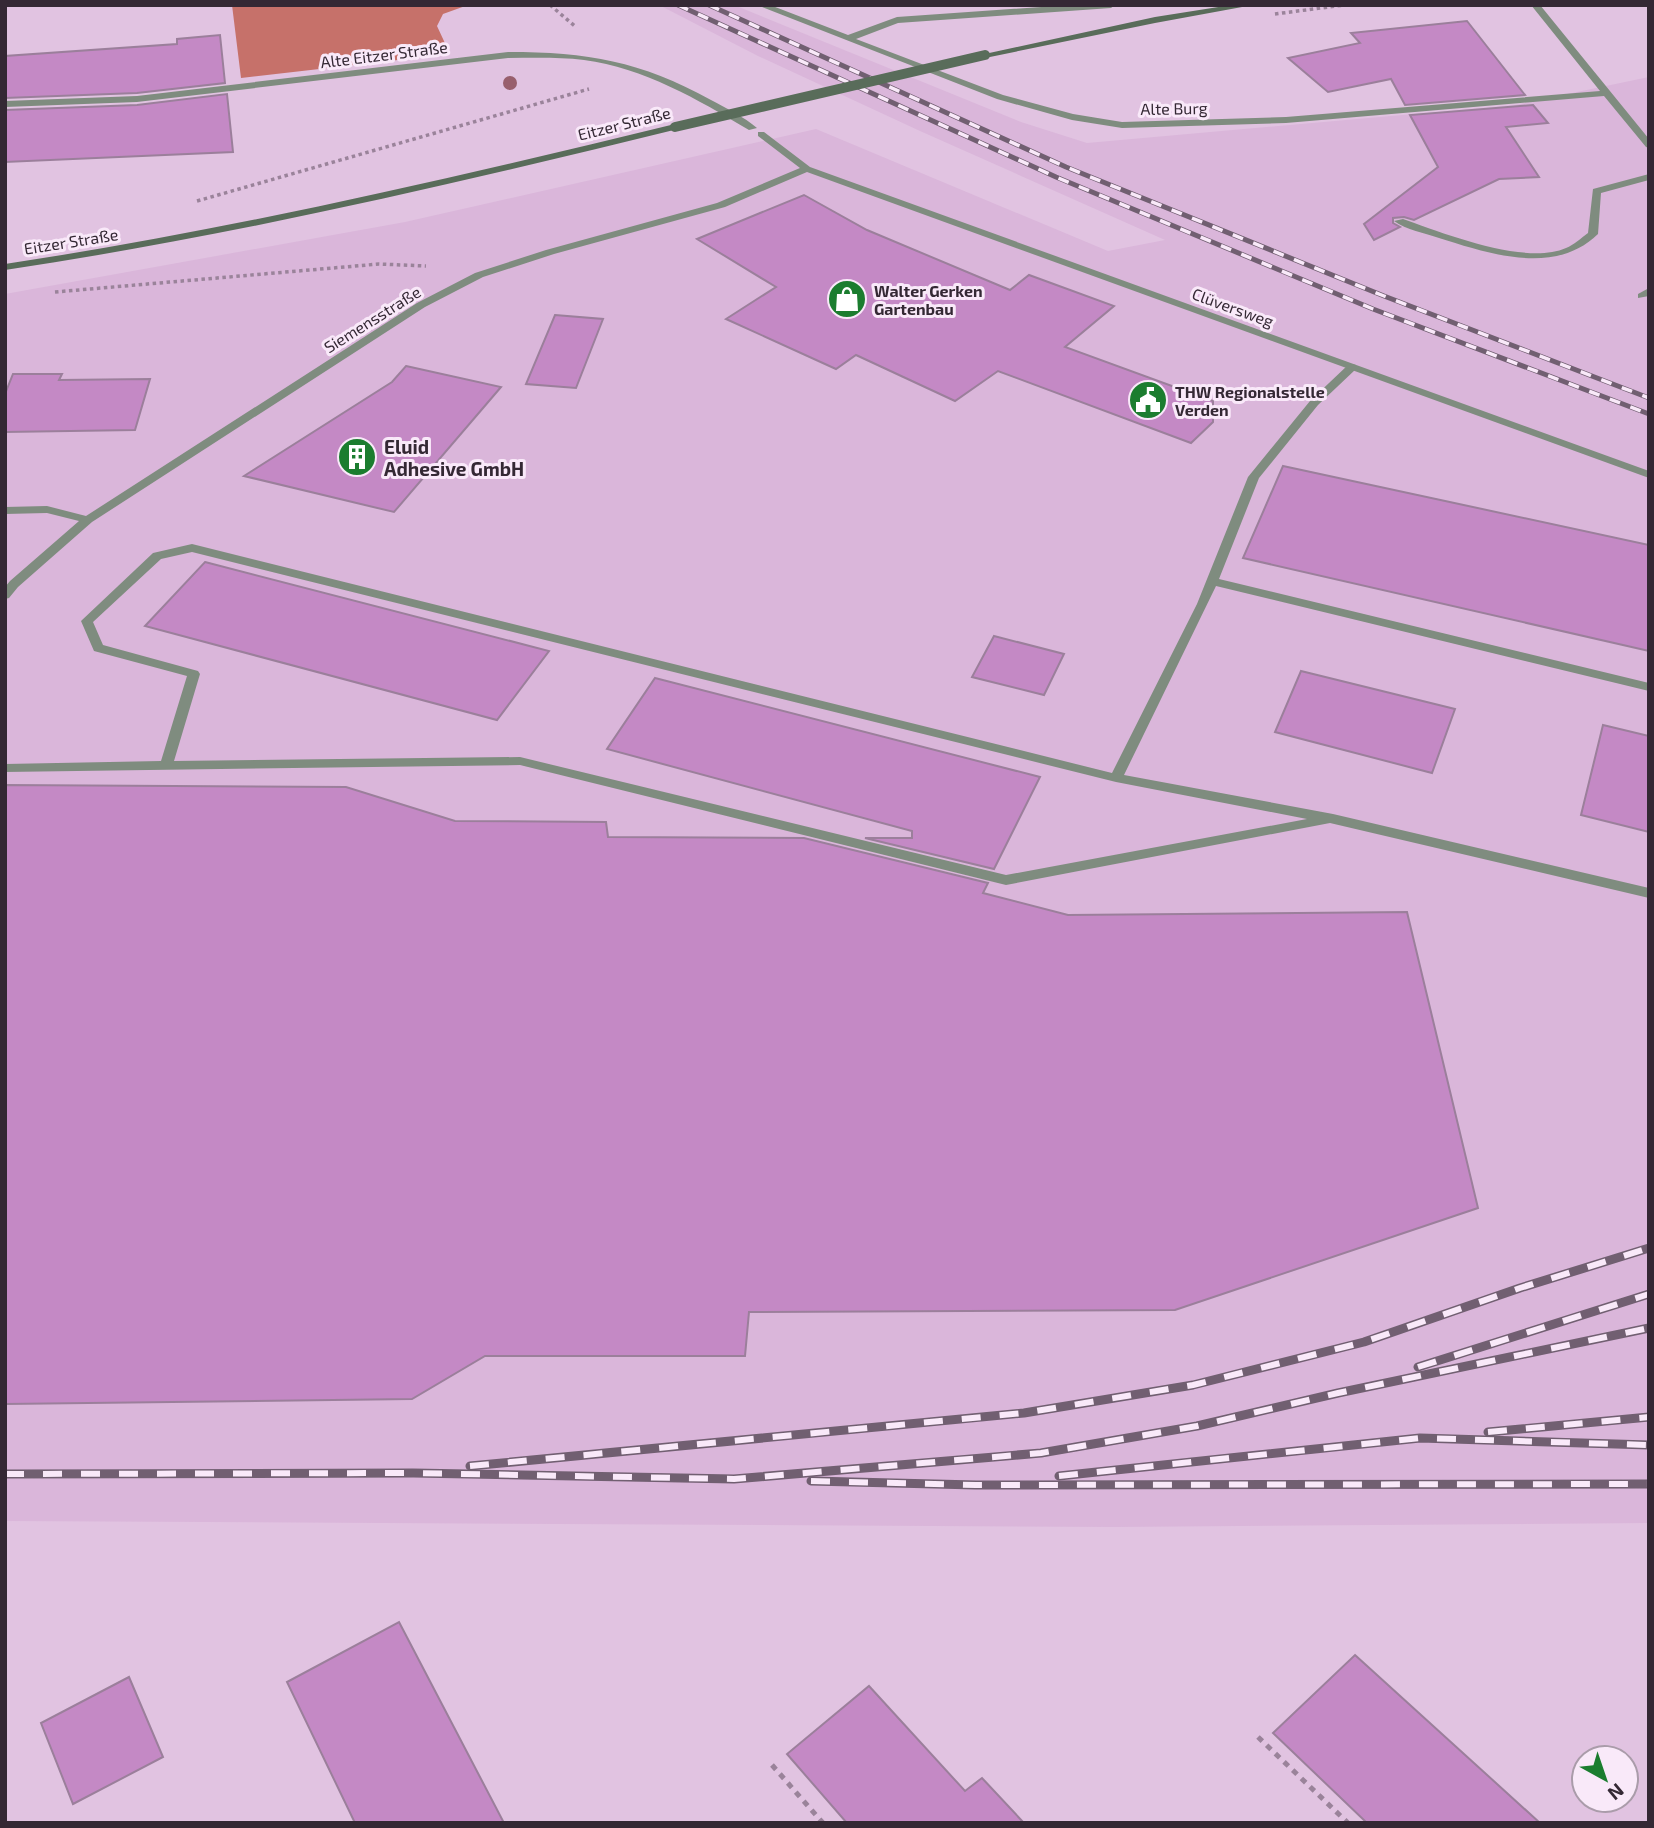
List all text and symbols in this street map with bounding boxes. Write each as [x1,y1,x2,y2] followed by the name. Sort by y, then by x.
[319,37,449,71] street label: Alte Eitzer Straße
[1140,98,1208,118] street label: Alte Burg
[576,102,672,144] street label: Eitzer Straße
[23,224,119,258] street label: Eitzer Straße
[826,278,868,320] shop icon: Walter Gerken Gartenbau
[874,281,983,318] place label: Walter Gerken Gartenbau
[320,282,424,356] street label: Siemensstraße
[1190,284,1276,331] street label: Clüversweg
[1127,379,1169,421] public building icon: THW Regionalstelle Verden
[1175,382,1325,419] place label: THW Regionalstelle Verden
[384,435,524,480] place label: Eluid Adhesive GmbH
[336,436,378,478] building icon: Eluid Adhesive GmbH
[1570,1744,1640,1814] north arrow
[1604,1779,1629,1806] text: N

